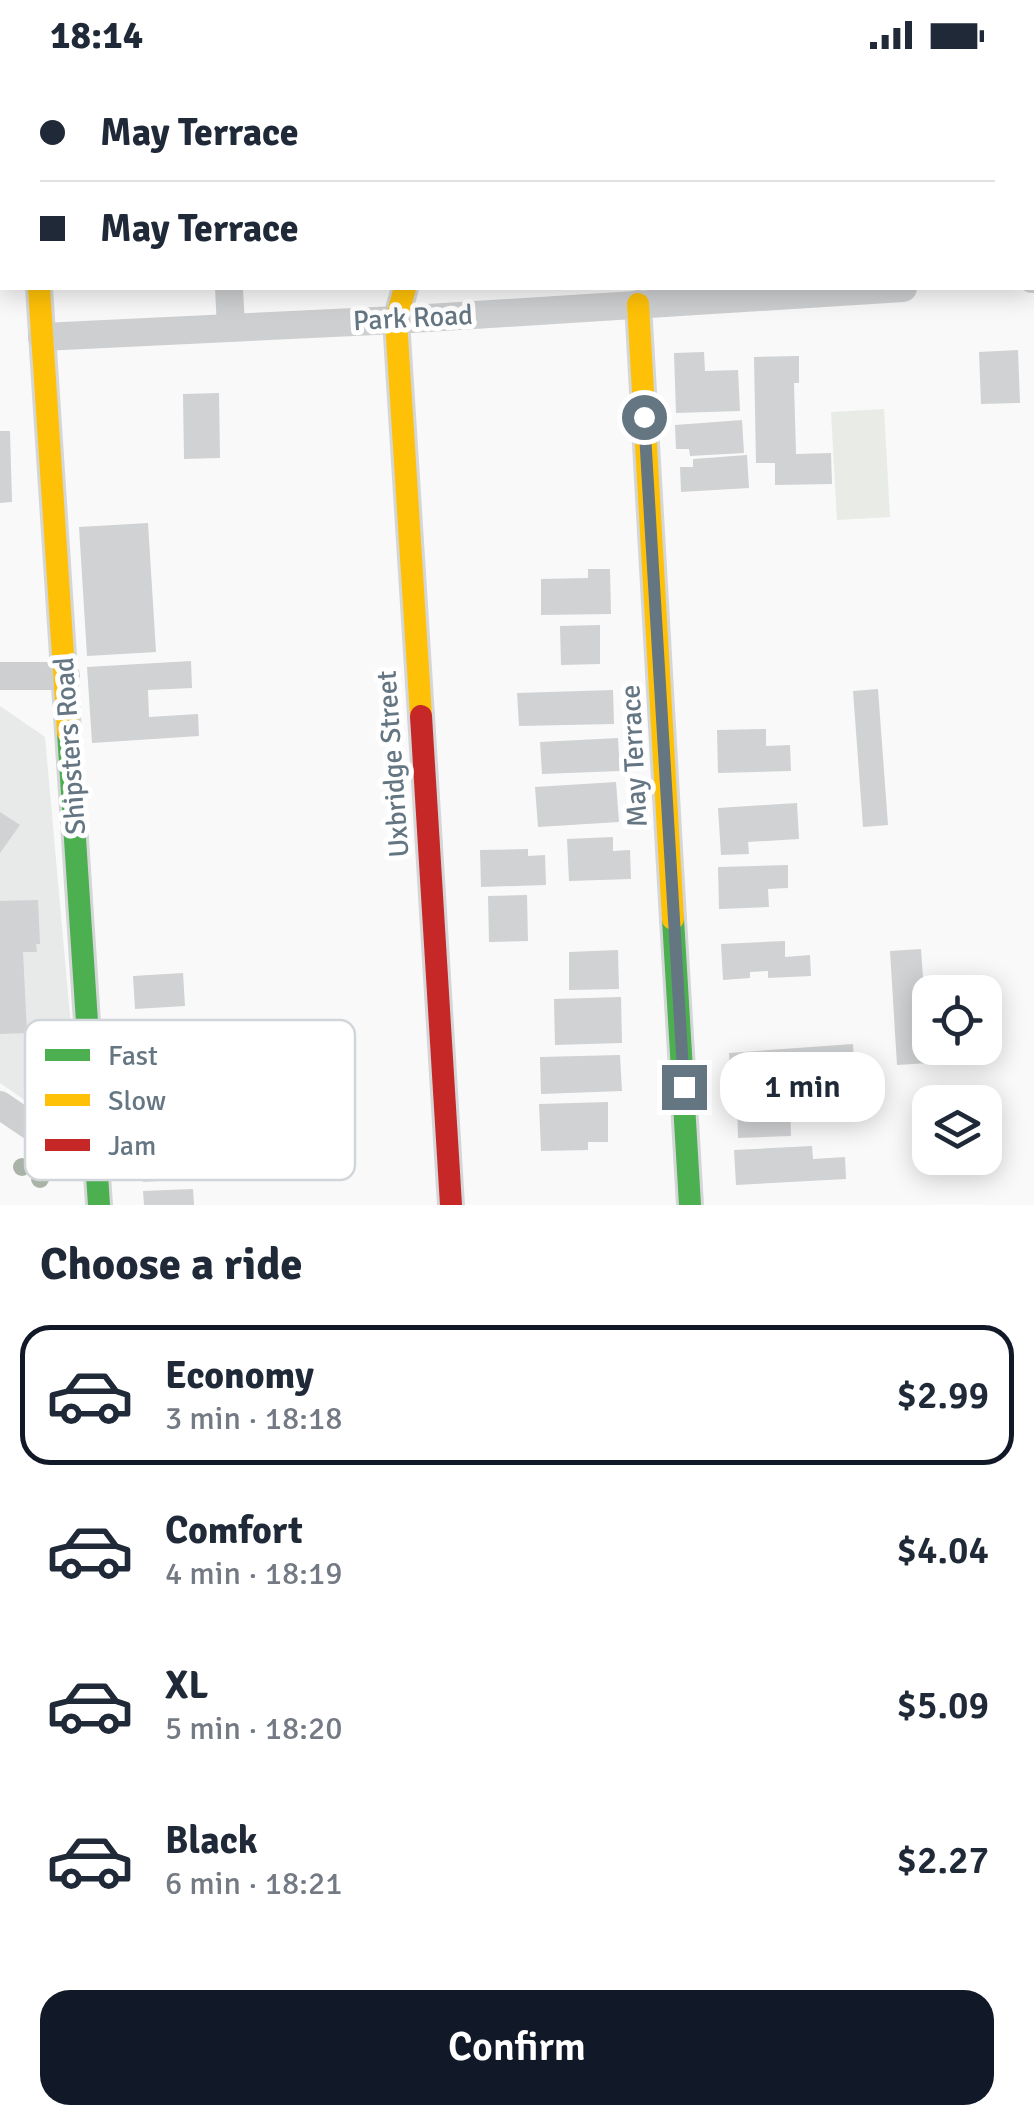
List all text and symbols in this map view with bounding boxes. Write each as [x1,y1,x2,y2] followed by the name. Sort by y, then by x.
[50,12,143,59] text: 18:14
[100,109,299,156] text: May Terrace
[100,205,299,252] text: May Terrace
[352,298,474,338] street label: Park Road
[622,395,667,440] route start
[47,656,93,836] street label: Shipsters Road
[370,669,416,859] street label: Uxbridge Street
[613,684,655,828] street label: May Terrace
[912,975,1002,1175] map controls
[912,975,1002,1065] button: locate
[25,1020,355,1180] legend
[108,1039,158,1073] text: Fast
[719,1052,884,1122] callout: 1 min
[662,1065,707,1110] route end
[764,1067,841,1106] text: 1 min
[108,1084,166,1118] text: Slow
[912,1085,1002,1175] button: layers
[108,1129,156,1163] text: Jam
[40,1237,303,1292] text: Choose a ride
[45,1350,135,1440] icon: car
[165,1352,314,1399] text: Economy
[896,1372,989,1419] text: $2.99
[165,1399,343,1438] text: 3 min · 18:18
[45,1505,135,1595] icon: car
[165,1507,303,1554] text: Comfort
[896,1527,989,1574] text: $4.04
[165,1554,343,1593] text: 4 min · 18:19
[45,1660,135,1750] icon: car
[165,1662,208,1709] text: XL
[896,1682,989,1729] text: $5.09
[165,1709,343,1748] text: 5 min · 18:20
[45,1815,135,1905] icon: car
[165,1817,258,1864] text: Black
[896,1837,989,1884] text: $2.27
[165,1864,343,1903] text: 6 min · 18:21
[40,1990,994,2105] button: Confirm

